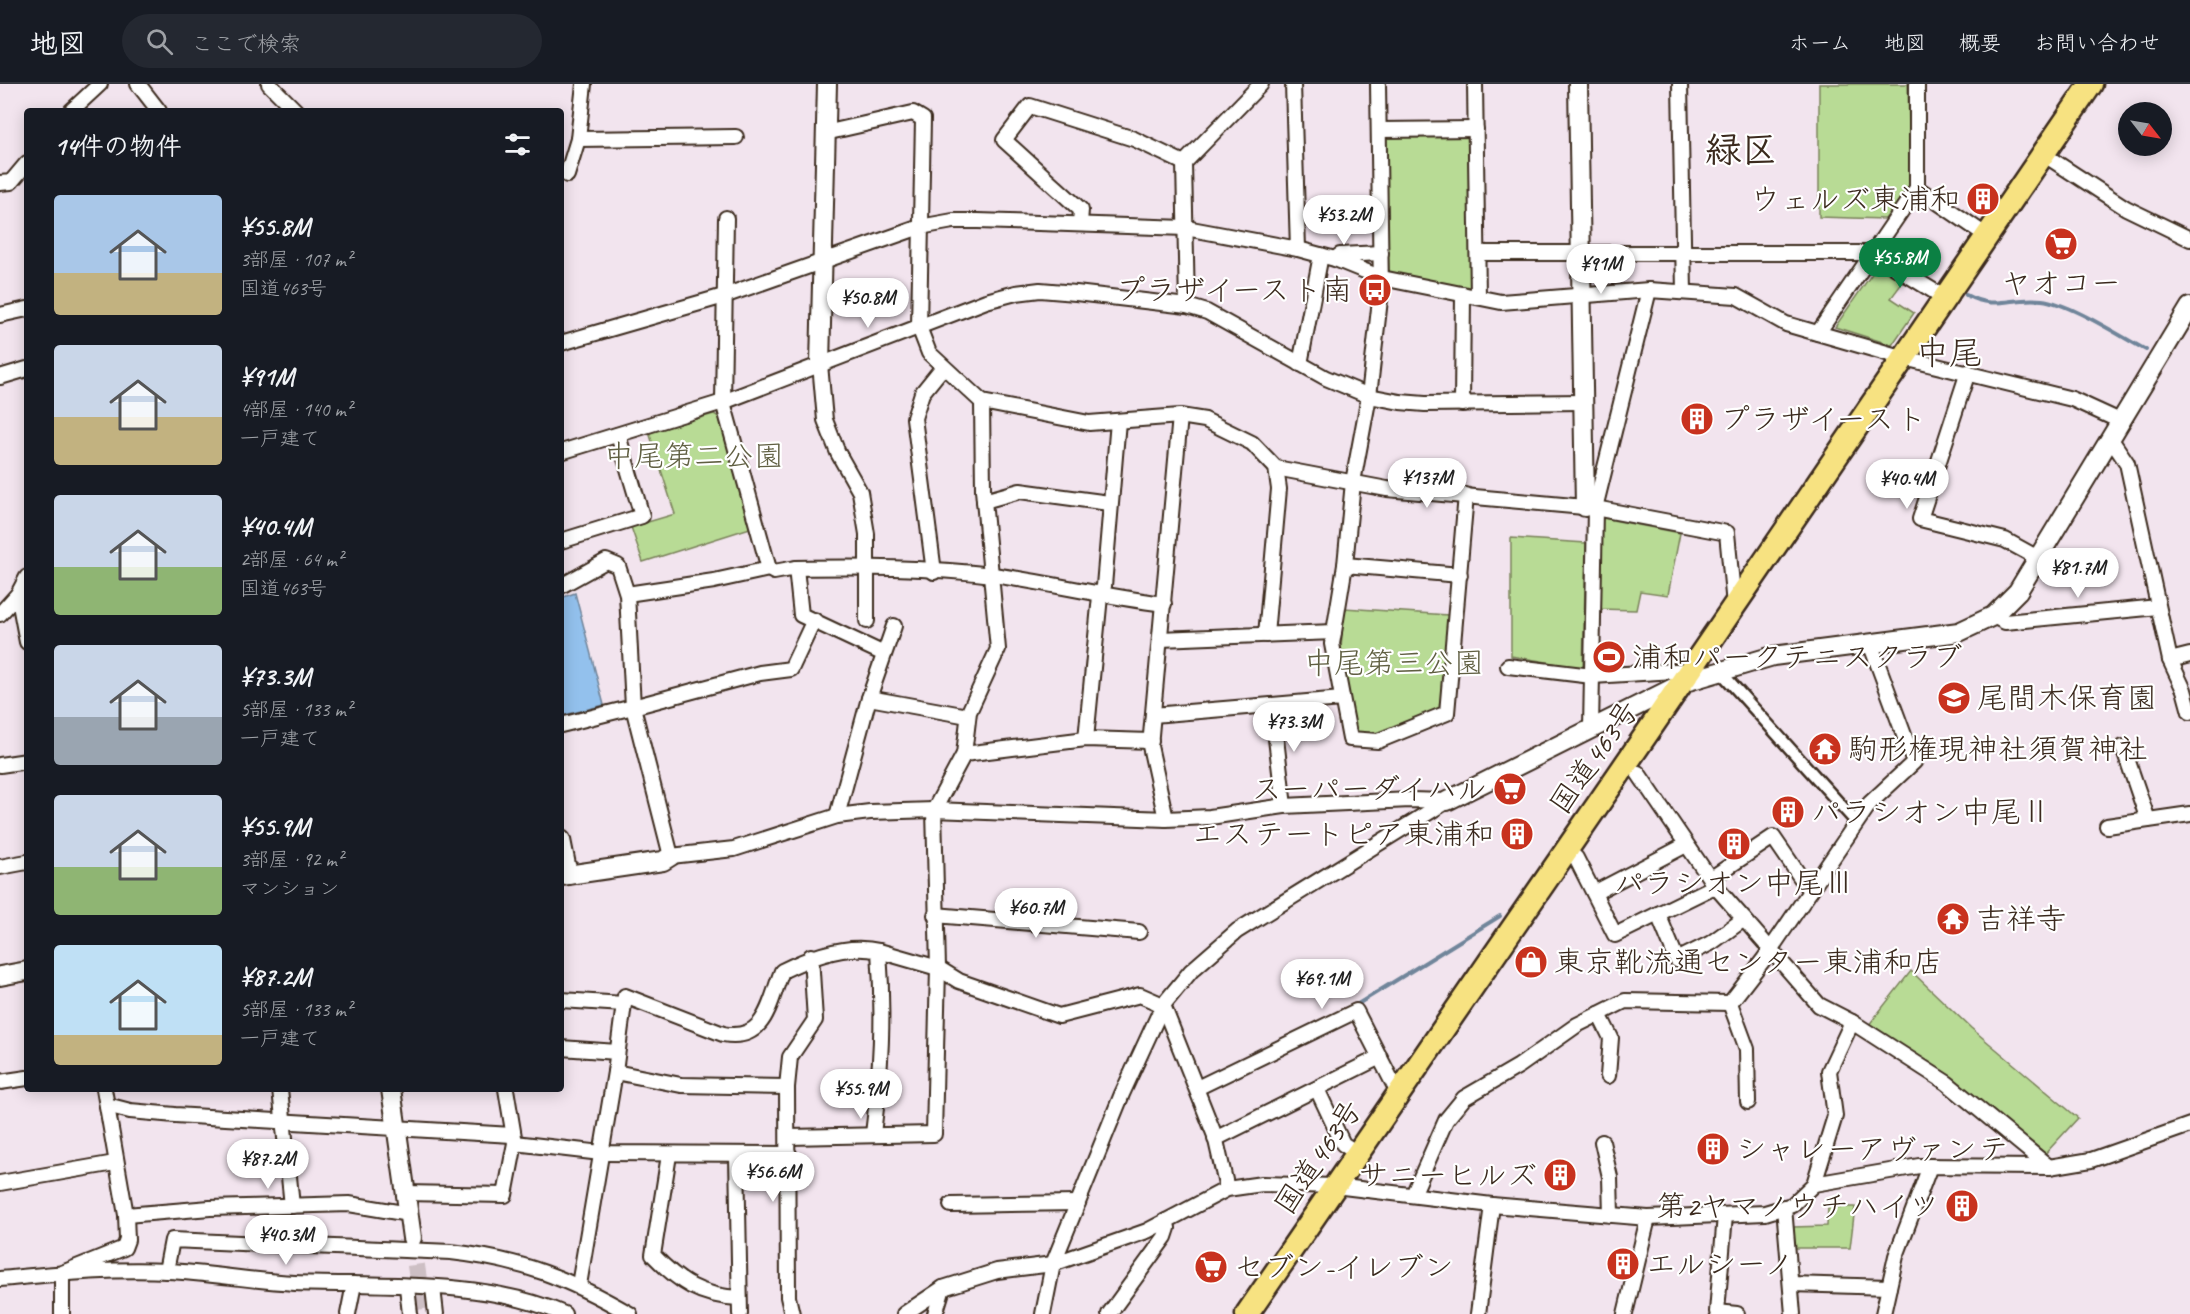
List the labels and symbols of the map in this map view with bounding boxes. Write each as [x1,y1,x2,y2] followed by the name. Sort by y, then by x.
[2118,102,2172,156] north arrow
[1705,127,1777,173] district label: 緑区
[1750,180,1960,218] place label: ウェルズ東浦和
[1965,181,2001,217] building icon: ウェルズ東浦和
[1295,195,1393,246] pin: ¥53.2M
[2043,226,2079,262] supermarket icon: ヤオコー
[1851,238,1949,289] pin: ¥55.8M
[1565,244,1637,295] pin: ¥91M
[2001,264,2121,302] place label: ヤオコー
[1116,271,1352,309] place label: プラザイースト南
[1357,272,1393,308] bus stop icon: プラザイースト南
[819,278,917,329] pin: ¥50.8M
[1916,332,1982,374] district label: 中尾
[1720,400,1926,438] place label: プラザイースト
[1679,401,1715,437] building icon: プラザイースト
[604,437,784,475] park label: 中尾第二公園
[1385,458,1469,509] pin: ¥137M
[1858,459,1956,510] pin: ¥40.4M
[2029,548,2127,599] pin: ¥81.7M
[1632,638,1963,676] place label: 浦和パークテニスクラブ
[1591,639,1627,675] sports icon: 浦和パークテニスクラブ
[1304,644,1484,682] park label: 中尾第三公園
[1977,679,2157,717] place label: 尾間木保育園
[1936,680,1972,716] school or university icon: 尾間木保育園
[1541,693,1647,821] street label: 国道463号
[1245,702,1343,753] pin: ¥73.3M
[1848,730,2148,768] place label: 駒形権現神社須賀神社
[1807,731,1843,767] temple icon: 駒形権現神社須賀神社
[1252,770,1487,808] place label: スーパーダイハル
[1492,771,1528,807] supermarket icon: スーパーダイハル
[1811,793,2051,831] place label: パラシオン中尾Ⅱ
[1770,794,1806,830] building icon: パラシオン中尾Ⅱ
[1192,815,1494,853] place label: エステートピア東浦和
[1499,816,1535,852] building icon: エステートピア東浦和
[1716,826,1752,862] building icon: パラシオン中尾Ⅲ
[1614,864,1854,902] place label: パラシオン中尾Ⅲ
[987,888,1085,939] pin: ¥60.7M
[1976,900,2066,938] place label: 吉祥寺
[1935,901,1971,937] temple icon: 吉祥寺
[1554,943,1943,981] place label: 東京靴流通センター東浦和店
[1513,944,1549,980] shop icon: 東京靴流通センター東浦和店
[1273,959,1371,1010] pin: ¥69.1M
[812,1069,910,1120] pin: ¥55.9M
[1266,1092,1370,1222] street label: 国道463号
[1736,1130,2008,1168] place label: シャレーアヴァンテ
[1695,1131,1731,1167] building icon: シャレーアヴァンテ
[219,1139,317,1190] pin: ¥87.2M
[724,1152,822,1203] pin: ¥56.6M
[1358,1156,1537,1194] place label: サニーヒルズ
[1542,1157,1578,1193] building icon: サニーヒルズ
[1656,1187,1939,1225] place label: 第2ヤマノウチハイツ
[1944,1188,1980,1224] building icon: 第2ヤマノウチハイツ
[237,1215,335,1266] pin: ¥40.3M
[1646,1245,1794,1283] place label: エルシーノ
[1605,1246,1641,1282] building icon: エルシーノ
[1234,1248,1454,1286] place label: セブン-イレブン
[1193,1249,1229,1285] supermarket icon: セブン-イレブン

